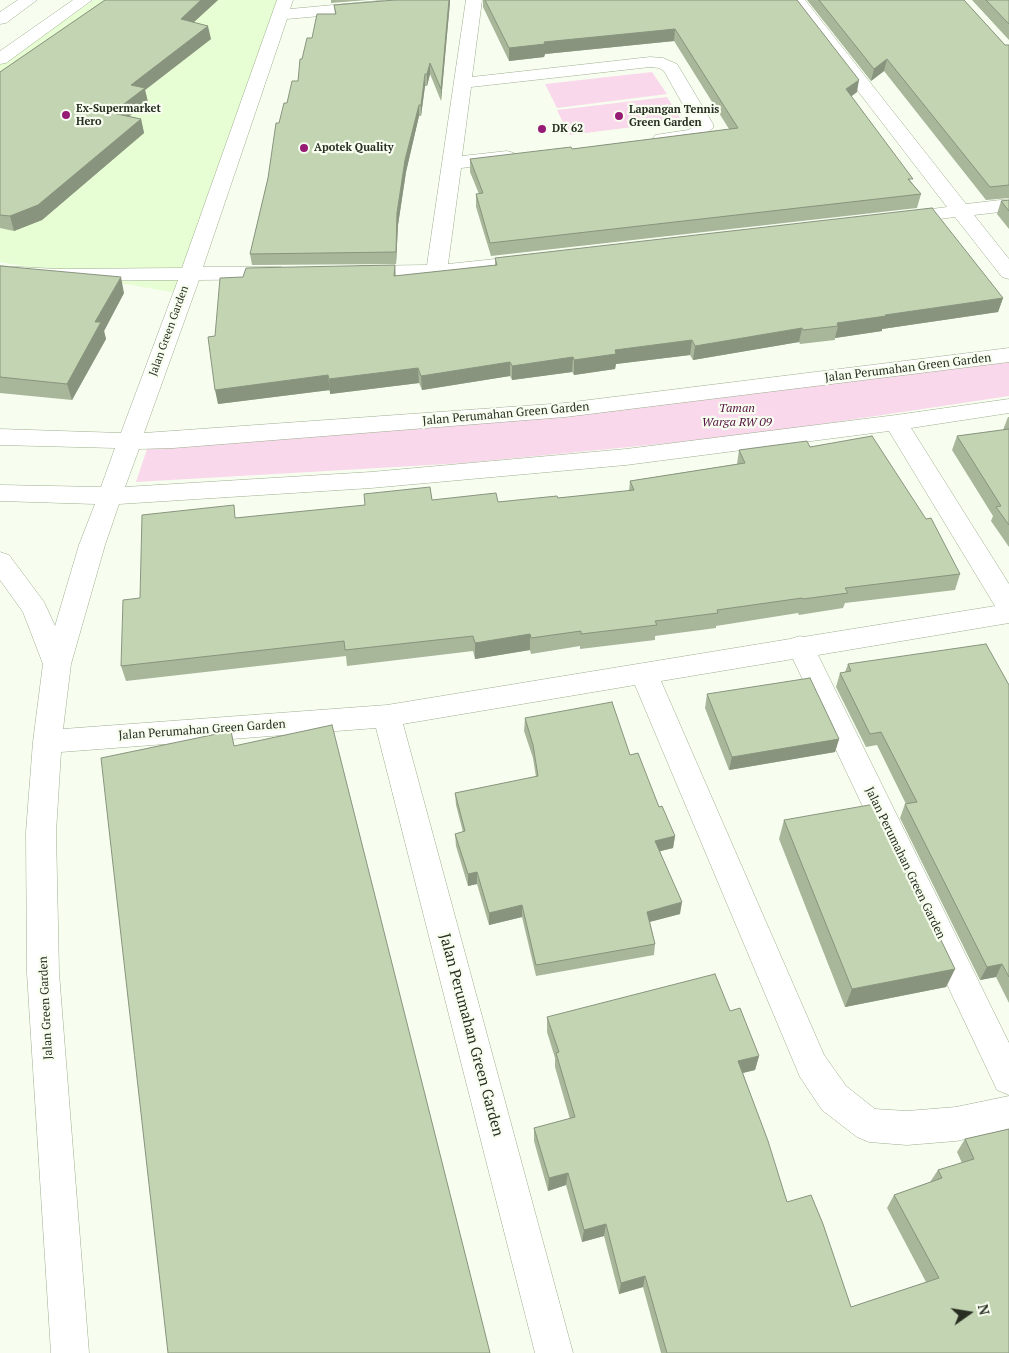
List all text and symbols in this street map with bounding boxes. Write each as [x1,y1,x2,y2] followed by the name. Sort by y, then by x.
[76,102,161,128] place label: Ex-Supermarket Hero
[629,103,719,129] place label: Lapangan Tennis Green Garden
[60,109,72,121] marker: Ex-Supermarket Hero
[613,110,625,122] marker: Lapangan Tennis Green Garden
[552,122,583,136] place label: DK 62
[536,123,548,135] marker: DK 62
[314,141,394,155] place label: Apotek Quality
[298,142,310,154] marker: Apotek Quality
[147,284,191,378] street label: Jalan Green Garden
[824,351,992,385] street label: Jalan Perumahan Green Garden
[422,400,590,428] street label: Jalan Perumahan Green Garden
[702,402,772,430] park label: Taman Warga RW 09
[118,717,286,743] street label: Jalan Perumahan Green Garden
[862,785,948,941] street label: Jalan Perumahan Green Garden
[435,932,507,1138] street label: Jalan Perumahan Green Garden
[36,956,56,1060] street label: Jalan Green Garden
[944,1288,994,1338] north arrow
[974,1302,995,1317] text: N

